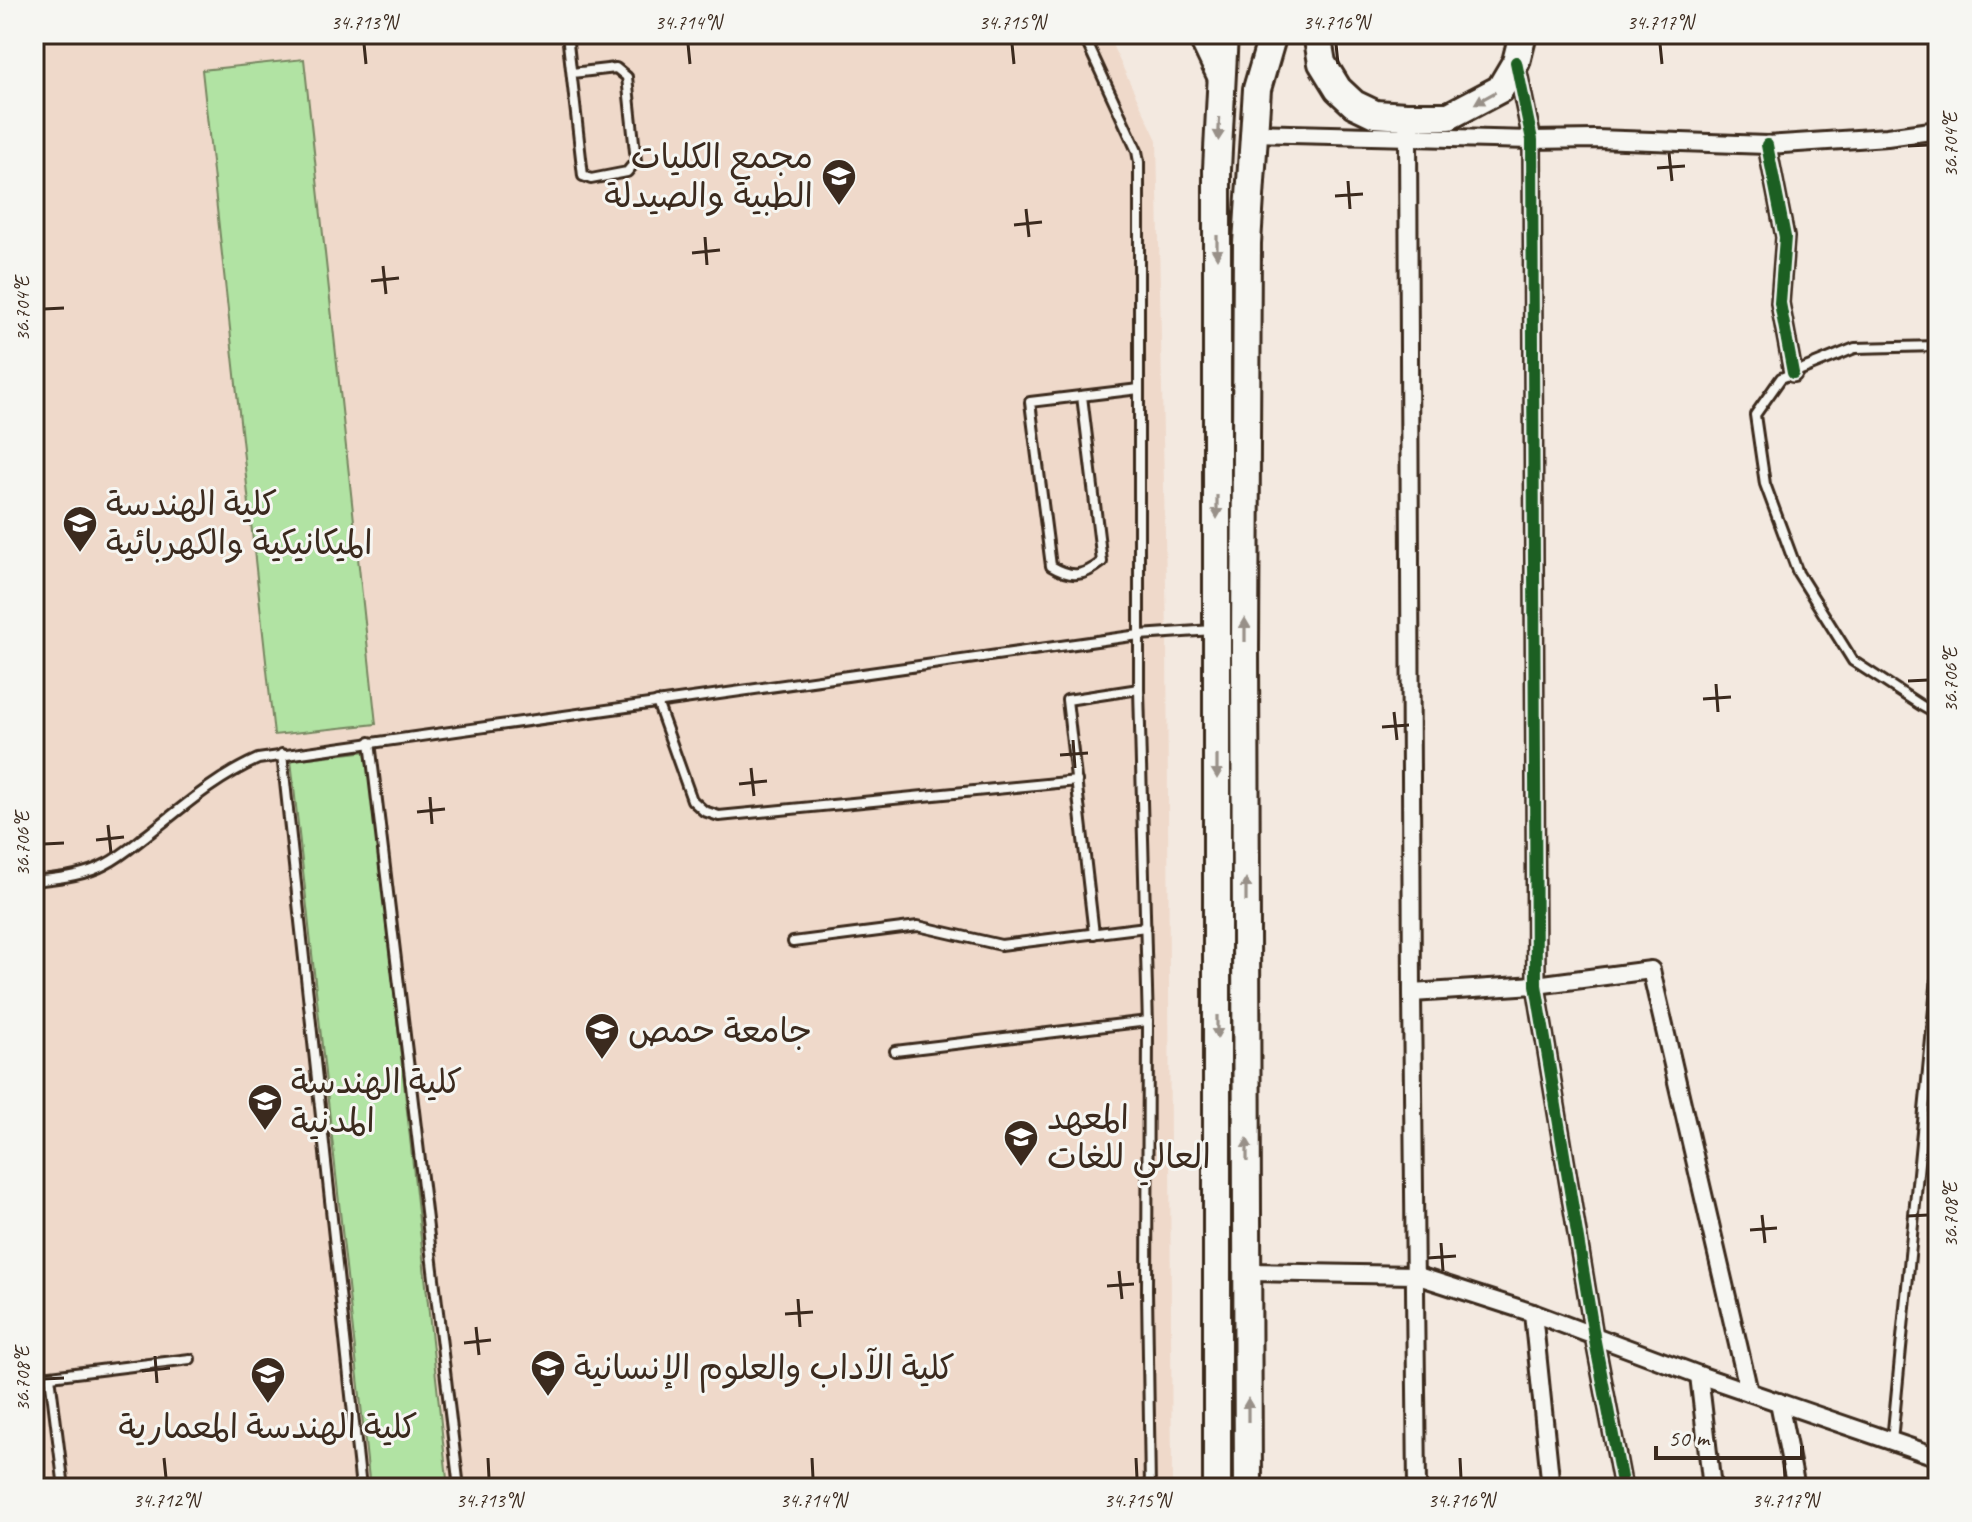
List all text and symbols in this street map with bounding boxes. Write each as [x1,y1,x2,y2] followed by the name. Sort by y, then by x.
[331,10,400,35] text: 34.713°N
[655,10,724,35] text: 34.714°N
[979,10,1048,35] text: 34.715°N
[1303,10,1372,35] text: 34.716°N
[1627,10,1696,35] text: 34.717°N
[1474,91,1496,105] one-way arrow
[1938,110,1963,178] text: 36.704°E
[1212,117,1225,142] one-way arrow
[604,135,813,217] place label: مجمع الكليات الطبية والصيدلة
[820,157,858,207] school or university icon: مجمع الكليات الطبية والصيدلة
[1211,235,1223,260] one-way arrow
[10,274,35,342] text: 36.704°E
[106,482,373,564] place label: كلية الهندسة الميكانيكية والكهربائية
[1211,495,1223,520] one-way arrow
[61,504,99,554] school or university icon: كلية الهندسة الميكانيكية والكهربائية
[1239,617,1251,642] one-way arrow
[1938,645,1963,713] text: 36.706°E
[1211,755,1223,780] one-way arrow
[10,809,35,877] text: 36.706°E
[1240,877,1252,902] one-way arrow
[628,1009,812,1052] place label: جامعة حمص
[583,1011,621,1061] school or university icon: جامعة حمص
[1211,1015,1223,1040] one-way arrow
[291,1060,462,1142] place label: كلية الهندسة المدنية
[246,1082,284,1132] school or university icon: كلية الهندسة المدنية
[1047,1096,1211,1186] place label: المعهد العالي للغات
[1002,1118,1040,1168] school or university icon: المعهد العالي للغات
[1241,1137,1253,1162] one-way arrow
[1938,1180,1963,1248] text: 36.708°E
[10,1344,35,1412] text: 36.708°E
[574,1346,955,1393] place label: كلية الآداب والعلوم الإنسانية
[529,1348,567,1398] school or university icon: كلية الآداب والعلوم الإنسانية
[249,1355,287,1405] school or university icon: كلية الهندسة المعمارية
[1242,1397,1254,1422] one-way arrow
[118,1405,418,1448] place label: كلية الهندسة المعمارية
[1656,1410,1802,1460] scale bar
[1668,1423,1711,1453] text: 50 m
[133,1488,202,1513] text: 34.712°N
[456,1488,525,1513] text: 34.713°N
[780,1488,849,1513] text: 34.714°N
[1104,1488,1173,1513] text: 34.715°N
[1428,1488,1497,1513] text: 34.716°N
[1752,1488,1821,1513] text: 34.717°N

